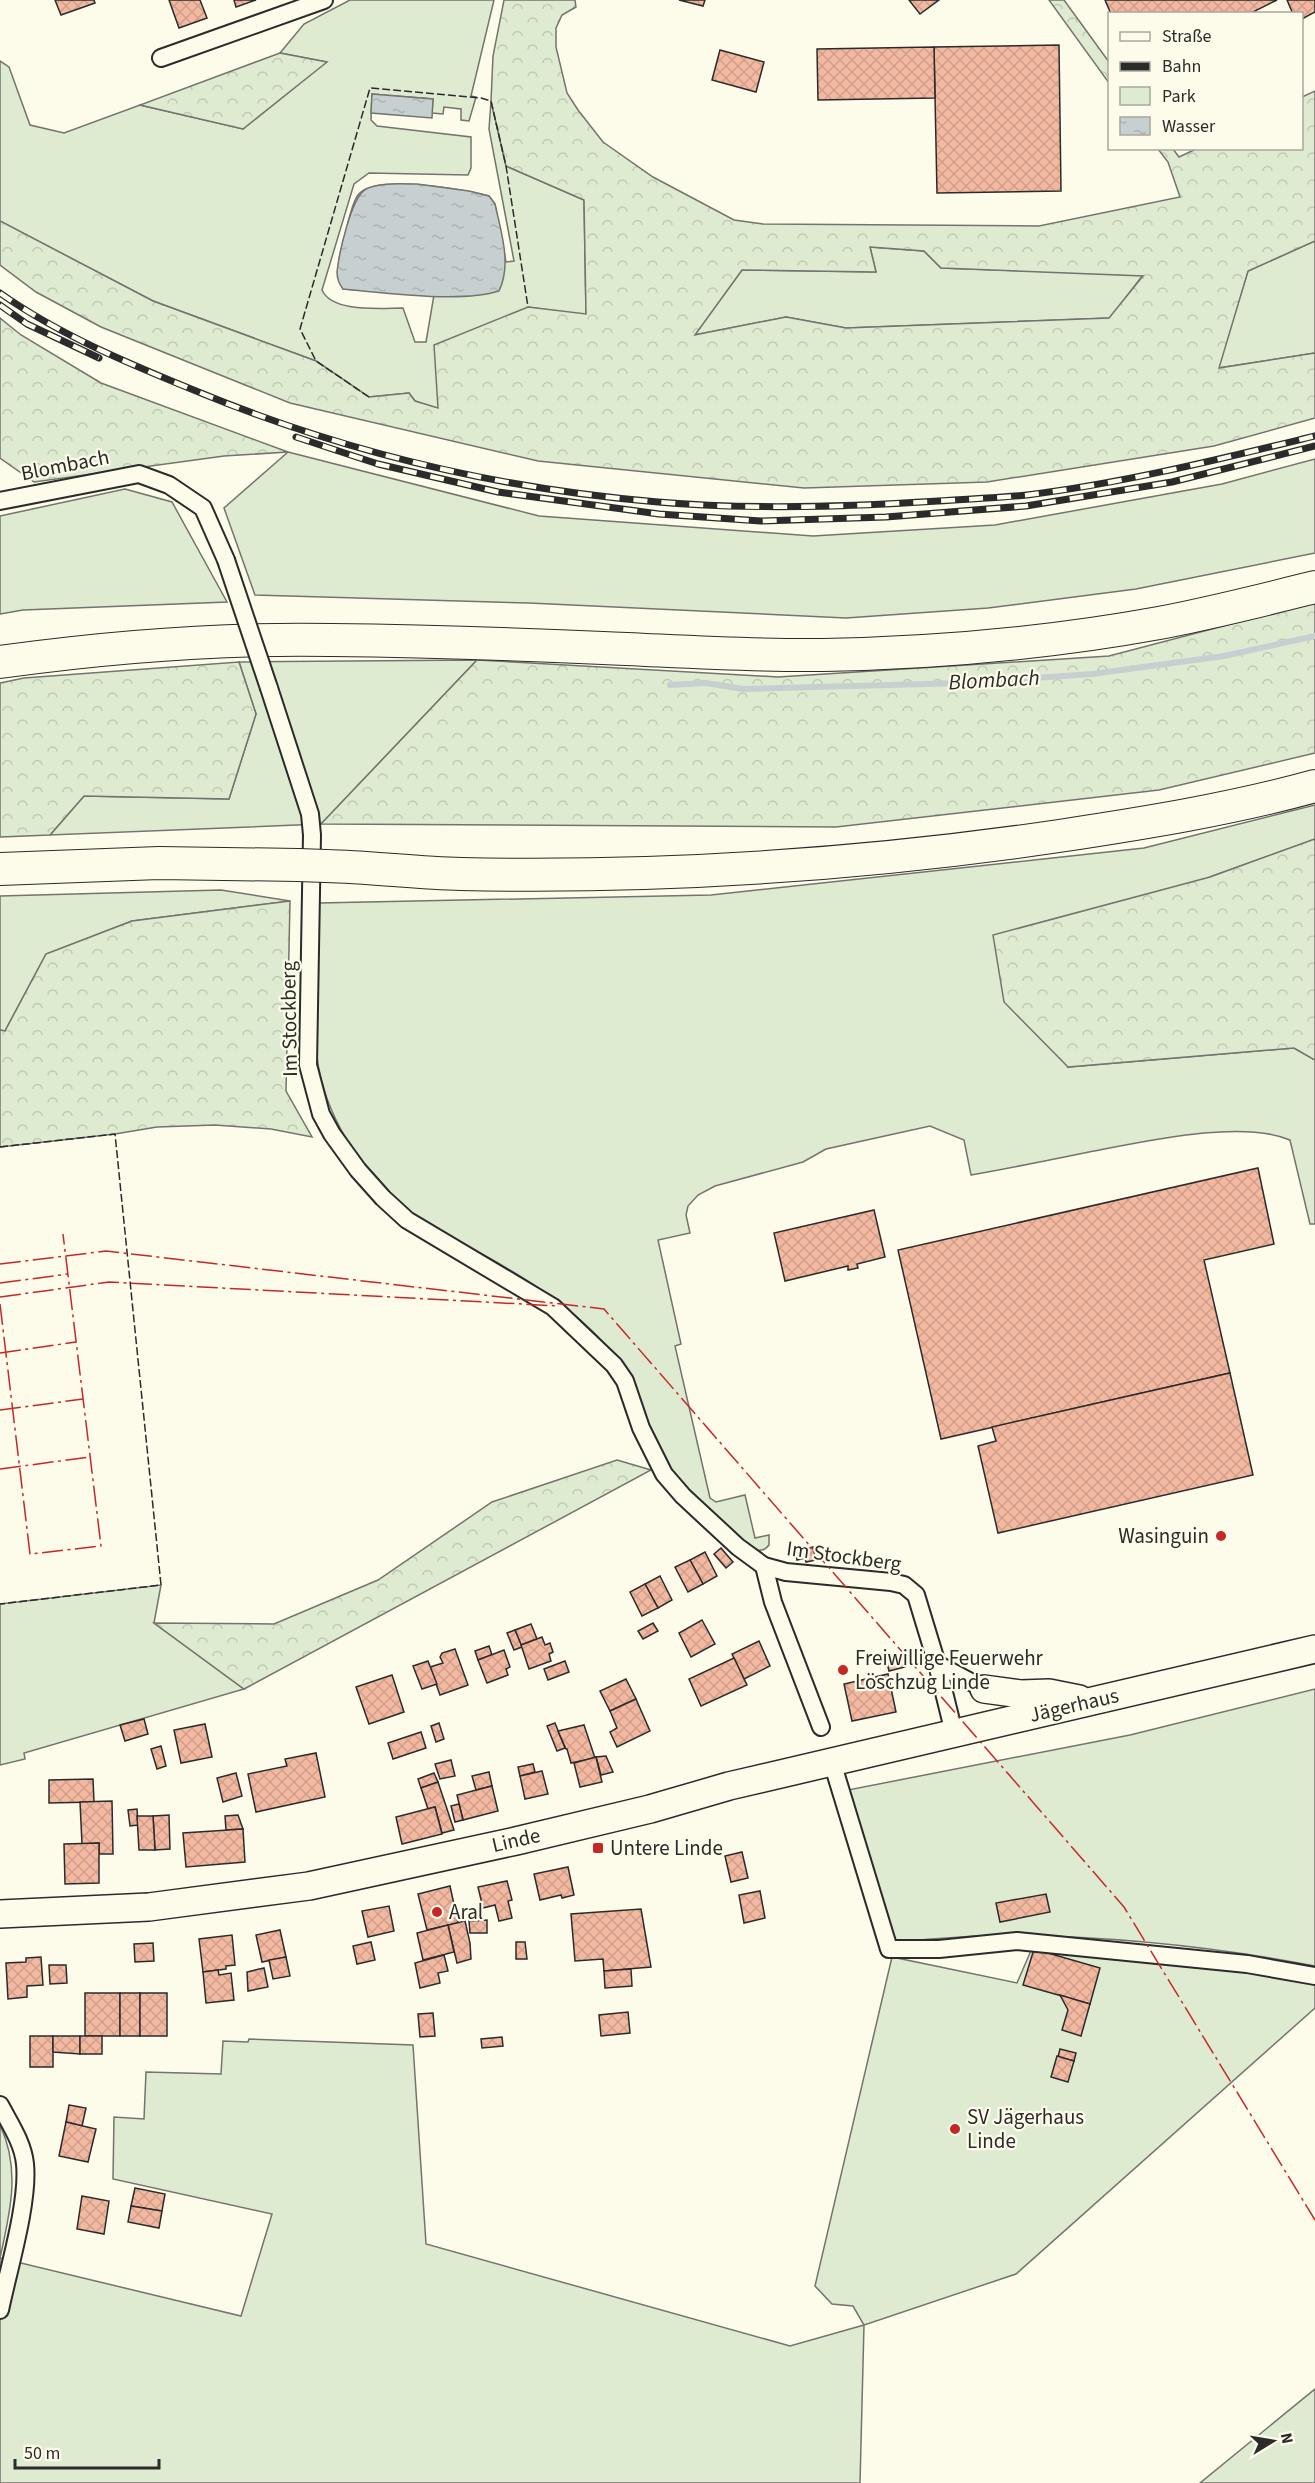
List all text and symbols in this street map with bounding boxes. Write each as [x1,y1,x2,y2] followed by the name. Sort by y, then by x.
[1108,12,1303,150] legend
[1162,24,1212,49] text: Straße
[1162,54,1201,79] text: Bahn
[1162,84,1196,109] text: Park
[1162,114,1216,139] text: Wasser
[18,442,112,488] street label: Blombach
[947,662,1041,698] water label: Blombach
[273,960,305,1077] street label: Im Stockberg
[1118,1521,1209,1551] place label: Wasinguin
[1214,1529,1228,1543] marker: Wasinguin
[785,1533,904,1579] street label: Im Stockberg
[855,1643,1044,1697] place label: Freiwillige Feuerwehr Löschzug Linde
[836,1663,850,1677] marker: Freiwillige Feuerwehr Löschzug Linde
[1026,1680,1122,1730] street label: Jägerhaus
[489,1820,543,1860] street label: Linde
[610,1833,723,1863] place label: Untere Linde
[591,1841,605,1855] marker: Untere Linde
[449,1897,483,1927] place label: Aral
[430,1905,444,1919] marker: Aral
[967,2102,1084,2156] place label: SV Jägerhaus Linde
[948,2122,962,2136] marker: SV Jägerhaus Linde
[1243,2411,1303,2471] north arrow
[1275,2431,1299,2446] text: N
[15,2432,159,2470] scale bar
[24,2441,60,2466] text: 50 m

